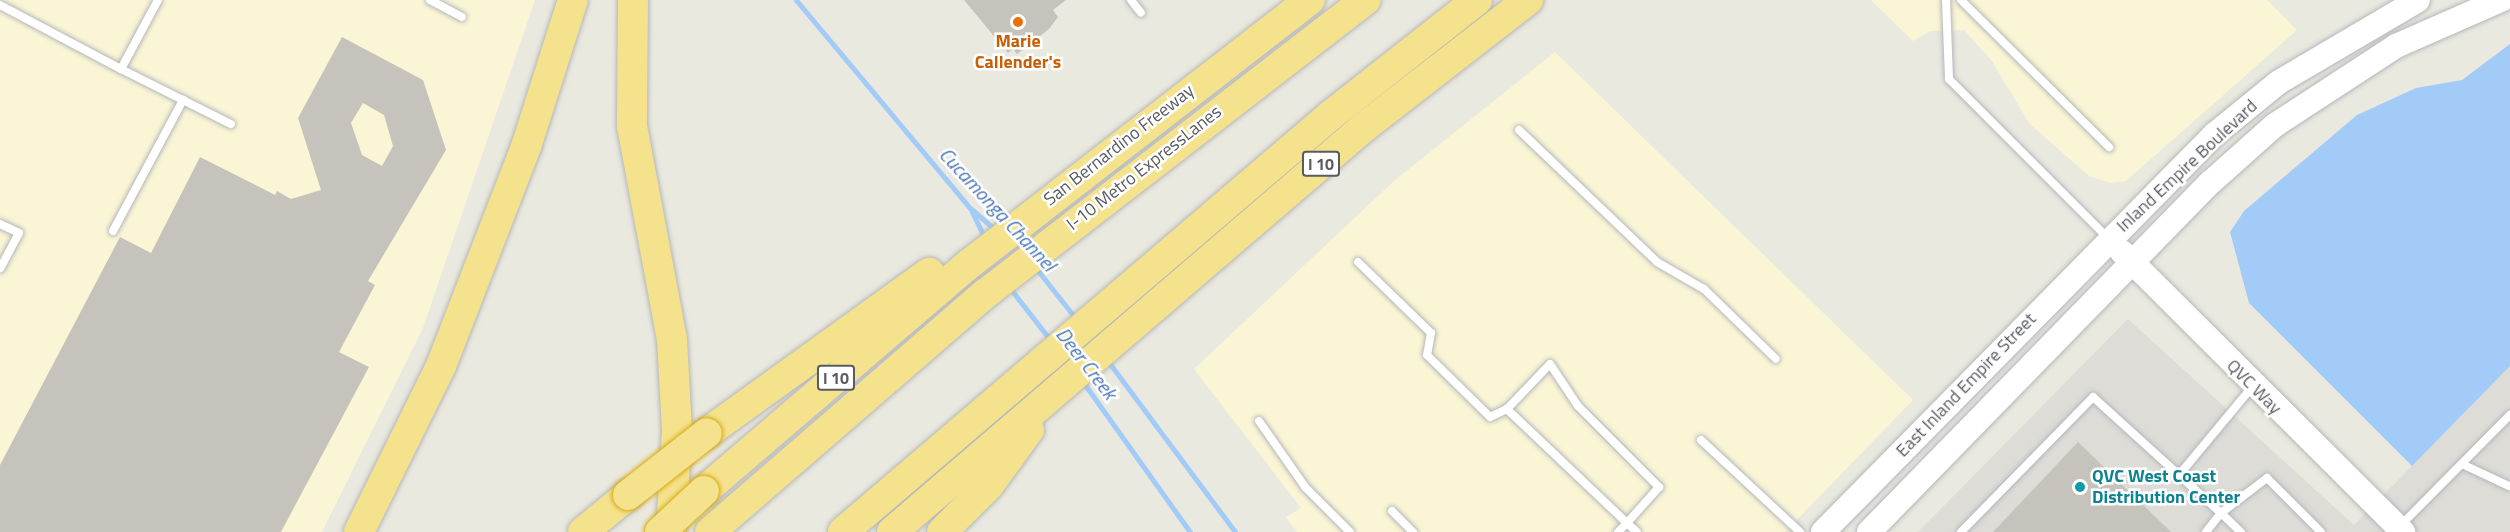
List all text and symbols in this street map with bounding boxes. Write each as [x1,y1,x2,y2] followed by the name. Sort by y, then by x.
[1011,15,1025,29] marker: Marie Callender's
[975,31,1061,74] place label: Marie Callender's
[1040,80,1198,210] street label: San Bernardino Freeway
[2112,95,2262,237] street label: Inland Empire Boulevard
[1062,101,1226,235] street label: I-10 Metro ExpressLanes
[935,142,1061,276] water label: Cucamonga Channel
[1302,151,1340,177] road number: I 10
[1892,308,2040,462] street label: East Inland Empire Street
[1051,322,1123,404] water label: Deer Creek
[2222,355,2286,419] street label: QVC Way
[816,365,856,391] road number: I 10
[2092,466,2240,508] place label: QVC West Coast Distribution Center
[2073,480,2087,494] marker: QVC West Coast Distribution Center

